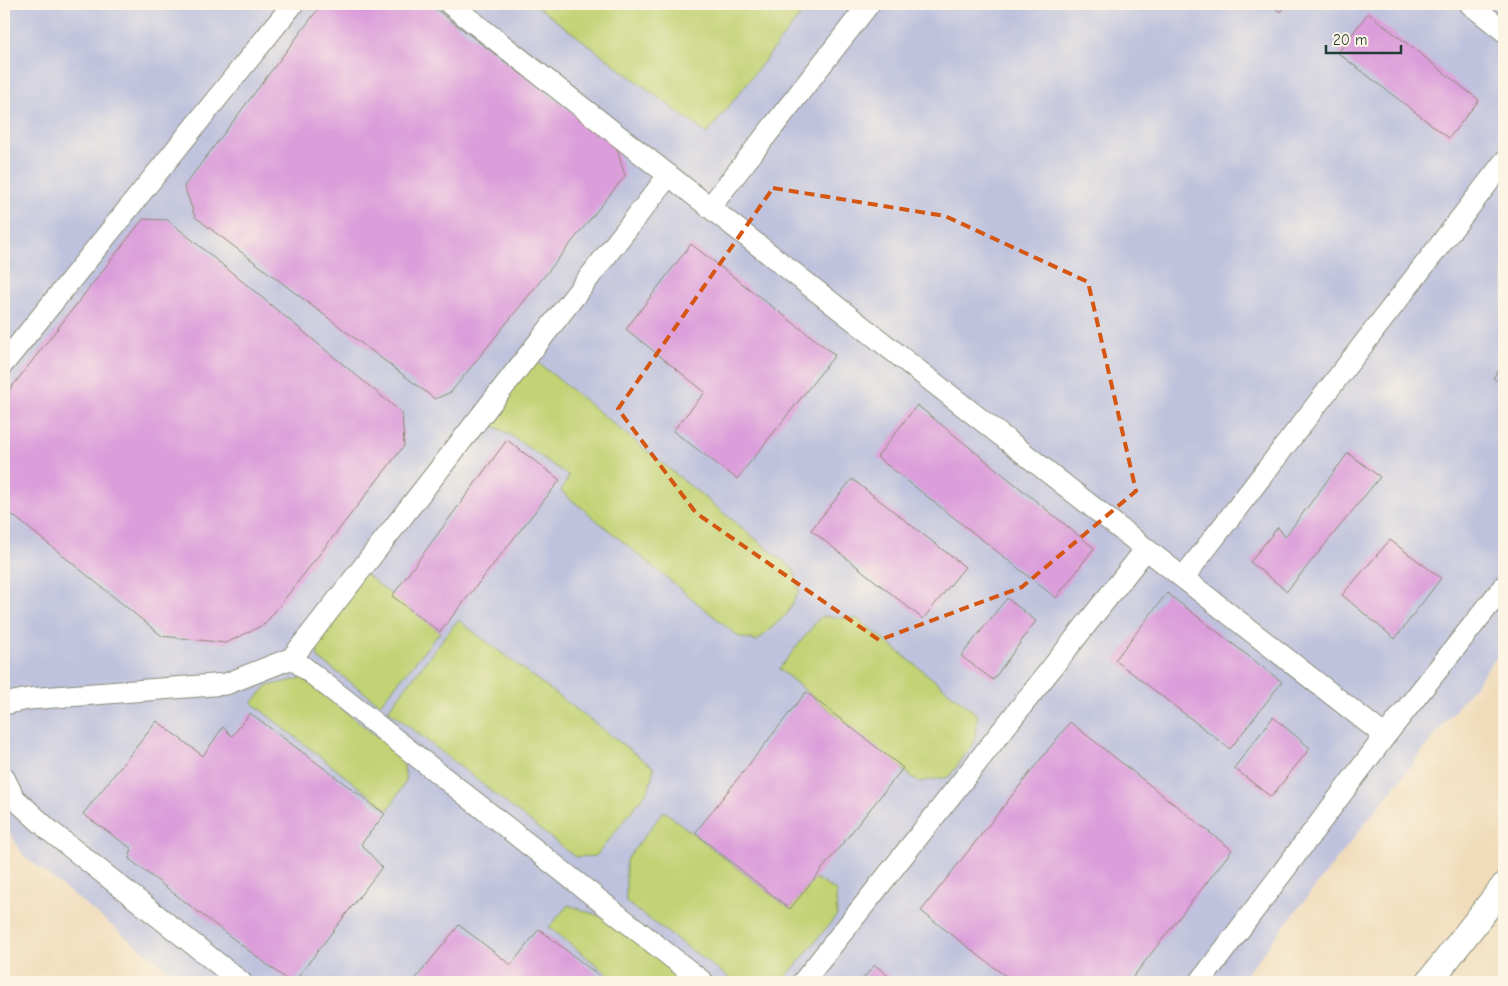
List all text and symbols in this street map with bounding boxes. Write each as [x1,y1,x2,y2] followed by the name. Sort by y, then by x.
[1326,22,1400,54] scale bar
[1333,31,1367,49] text: 20 m

